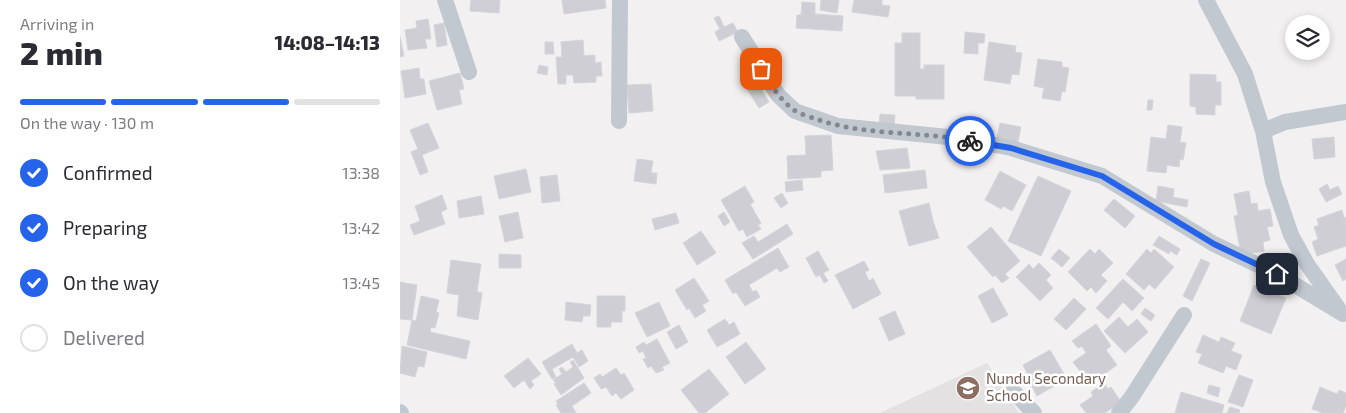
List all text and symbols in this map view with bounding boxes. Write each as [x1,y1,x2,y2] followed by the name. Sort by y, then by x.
[20,14,94,33] text: Arriving in
[1285,15,1330,60] map controls
[1285,15,1330,60] button: layers
[275,31,380,54] text: 14:08–14:13
[20,33,103,71] text: 2 min
[740,48,782,90] pin
[747,55,775,83] icon: bag
[20,113,154,132] text: On the way · 130 m
[945,116,995,166] courier
[956,127,984,155] icon: bike
[20,159,48,187] icon: check
[63,161,153,184] text: Confirmed
[342,163,380,182] text: 13:38
[20,214,48,242] icon: check
[63,216,147,239] text: Preparing
[342,218,380,237] text: 13:42
[1256,253,1298,295] pin
[1263,260,1291,288] icon: home
[20,269,48,297] icon: check
[63,271,159,294] text: On the way
[343,273,380,292] text: 13:45
[63,326,145,349] text: Delivered
[986,369,1106,404] place label: Nundu Secondary School
[955,375,981,401] school or university icon: Nundu Secondary School

